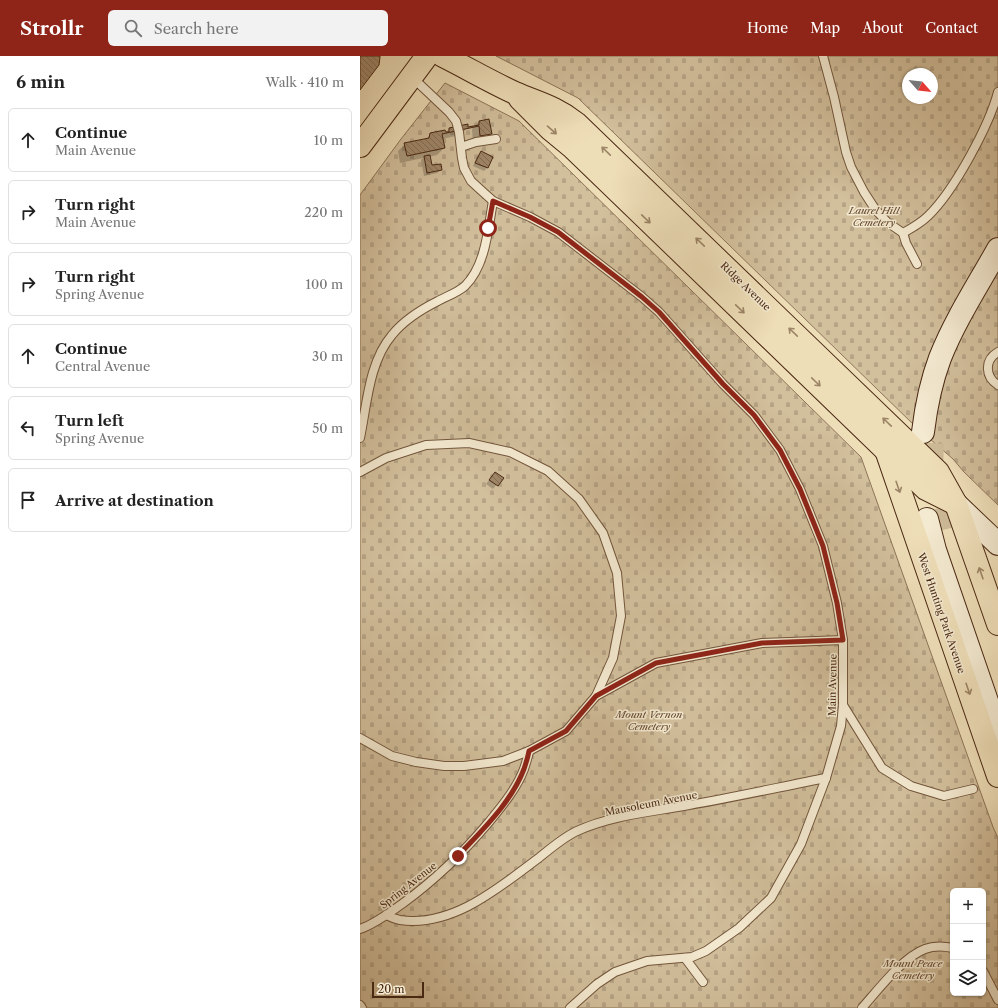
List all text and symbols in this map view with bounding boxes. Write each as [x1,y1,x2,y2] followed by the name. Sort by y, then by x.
[108,10,388,46] search box
[20,17,84,40] text: Strollr
[122,17,144,39] icon: search
[154,19,239,38] text: Search here
[747,19,788,37] text: Home
[810,19,840,37] text: Map
[862,19,903,37] text: About
[925,19,978,37] text: Contact
[902,68,938,104] north arrow
[16,72,65,92] text: 6 min
[266,74,344,90] text: Walk · 410 m
[55,123,127,142] text: Continue
[547,125,557,134] one-way arrow
[17,129,39,151] icon: ahead
[314,132,343,148] text: 10 m
[55,142,136,158] text: Main Avenue
[601,146,611,156] one-way arrow
[55,195,135,214] text: Turn right
[17,201,39,223] icon: right
[304,204,343,220] text: 220 m
[848,204,901,229] park label: Laurel Hill Cemetery
[55,214,136,230] text: Main Avenue
[641,214,651,224] one-way arrow
[479,219,497,237] route start
[695,237,705,246] one-way arrow
[718,259,774,314] street label: Ridge Avenue
[55,267,135,286] text: Turn right
[17,273,39,295] icon: right
[305,276,343,292] text: 100 m
[55,286,144,302] text: Spring Avenue
[735,304,745,314] one-way arrow
[788,327,798,337] one-way arrow
[55,339,127,358] text: Continue
[17,345,39,367] icon: ahead
[312,348,343,364] text: 30 m
[55,358,150,374] text: Central Avenue
[810,377,820,386] one-way arrow
[55,411,124,430] text: Turn left
[17,417,39,439] icon: left
[882,417,892,427] one-way arrow
[312,420,343,436] text: 50 m
[55,430,144,446] text: Spring Avenue
[895,480,902,493] one-way arrow
[17,489,39,511] icon: arrive
[55,491,214,510] text: Arrive at destination
[914,550,968,676] street label: West Hunting Park Avenue
[976,568,984,580] one-way arrow
[825,653,840,716] street label: Main Avenue
[965,682,972,695] one-way arrow
[615,708,682,733] park label: Mount Vernon Cemetery
[604,788,699,819] street label: Mausoleum Avenue
[449,847,467,865] route end
[377,859,440,912] street label: Spring Avenue
[950,888,986,996] map controls
[950,888,986,924] button: +
[950,924,986,960] button: −
[883,957,944,982] park label: Mount Peace Cemetery
[950,960,986,996] button: layers
[372,980,424,999] scale bar
[378,982,404,996] text: 20 m

